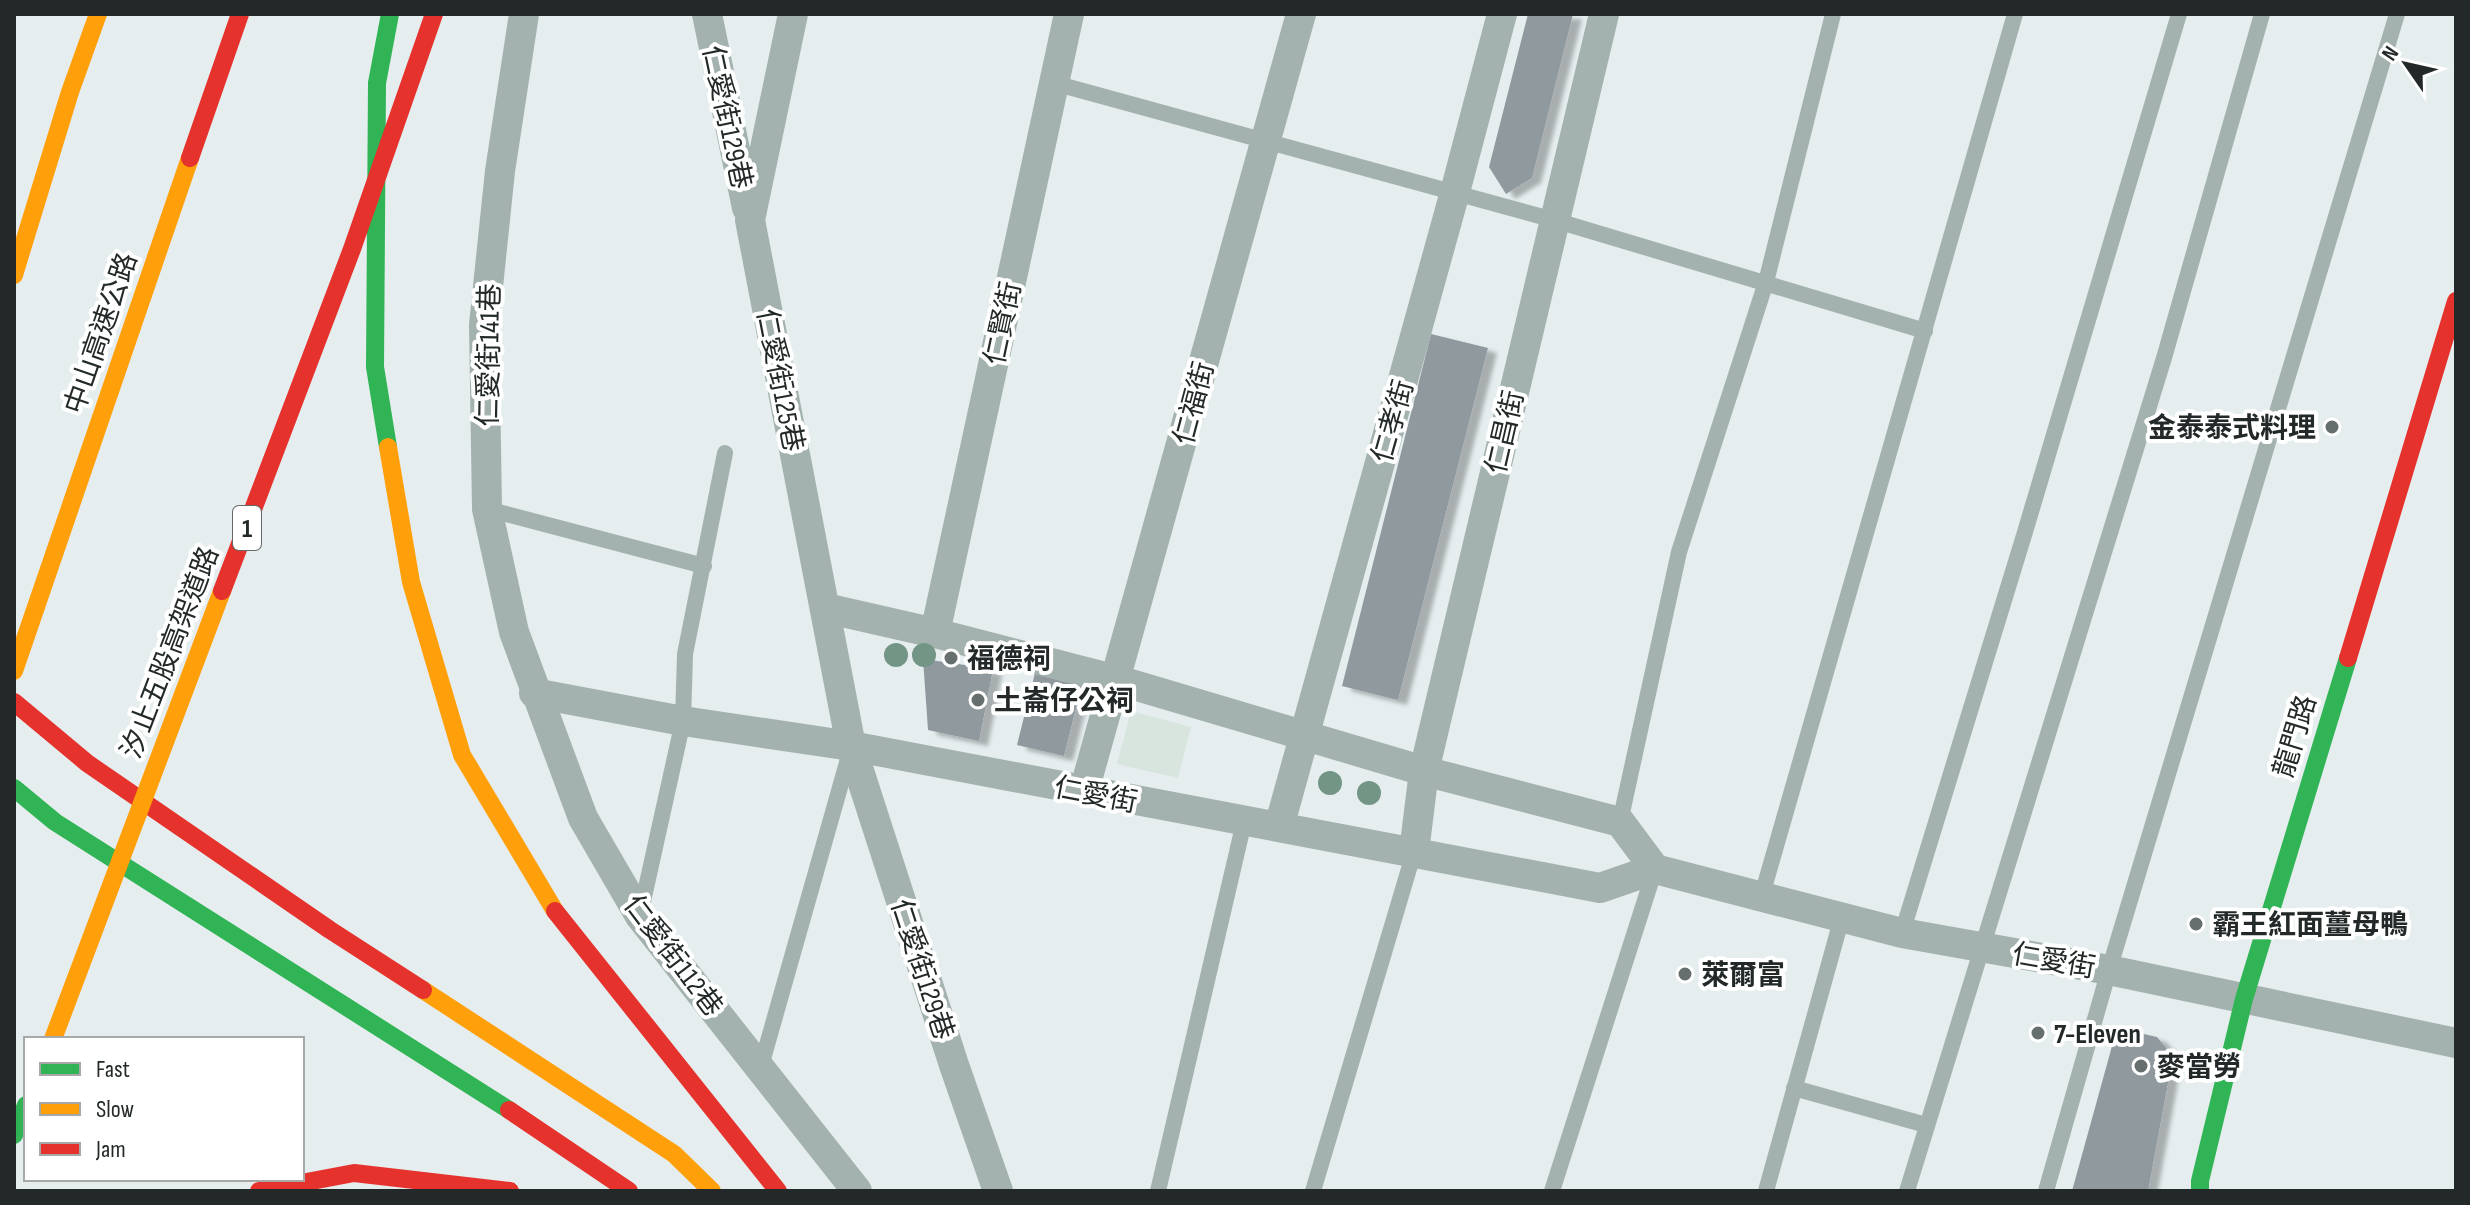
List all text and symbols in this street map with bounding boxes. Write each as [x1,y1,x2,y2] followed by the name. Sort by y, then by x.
[2366,24,2446,104] north arrow
[2376,41,2405,66] text: N
[695,42,758,192] street label: 仁愛街129巷
[58,249,144,418] street label: 中山高速公路
[979,279,1028,368] street label: 仁賢街
[472,283,507,427] street label: 仁愛街141巷
[750,306,810,455] street label: 仁愛街125巷
[1168,359,1221,448] street label: 仁福街
[1366,376,1421,466] street label: 仁孝街
[1480,388,1531,477] street label: 仁昌街
[2148,412,2316,445] place label: 金泰泰式料理
[2323,418,2341,436] marker: 金泰泰式料理
[233,506,261,550] road number: 1
[115,542,226,763] street label: 汐止五股高架道路
[967,643,1051,676] place label: 福德祠
[942,649,960,667] marker: 福德祠
[994,685,1134,718] place label: 土崙仔公祠
[969,691,987,709] marker: 土崙仔公祠
[2267,691,2323,781] street label: 龍門路
[1051,771,1140,820] street label: 仁愛街
[616,889,729,1023] street label: 仁愛街112巷
[883,895,960,1044] street label: 仁愛街129巷
[2212,909,2408,942] place label: 霸王紅面薑母鴨
[2187,915,2205,933] marker: 霸王紅面薑母鴨
[2010,938,2098,985] street label: 仁愛街
[1701,959,1785,992] place label: 萊爾富
[1676,965,1694,983] marker: 萊爾富
[2054,1018,2141,1051] place label: 7-Eleven
[2029,1024,2047,1042] marker: 7-Eleven
[24,1037,304,1181] legend
[2157,1051,2241,1084] place label: 麥當勞
[96,1055,130,1084] text: Fast
[2132,1057,2150,1075] marker: 麥當勞
[96,1095,134,1124] text: Slow
[95,1135,126,1164] text: Jam

